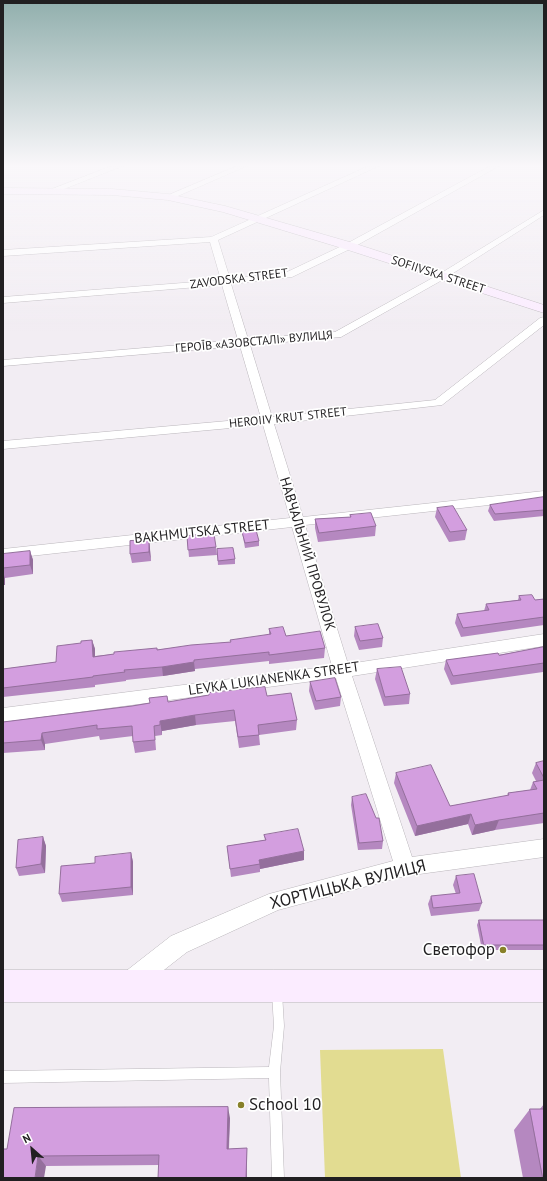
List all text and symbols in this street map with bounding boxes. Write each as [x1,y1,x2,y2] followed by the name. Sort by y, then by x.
[389,253,487,297] street label: SOFIIVSKA STREET
[189,266,289,292] street label: ZAVODSKA STREET
[175,328,333,356] street label: ГЕРОЇВ «АЗОВСТАЛІ» ВУЛИЦЯ
[228,405,348,431] street label: HEROIIV KRUT STREET
[276,475,338,633] street label: НАВЧАЛЬНИЙ ПРОВУЛОК
[133,517,271,547] street label: BAKHMUTSKA STREET
[187,659,361,699] street label: LEVKA LUKIANENKA STREET
[268,856,428,914] street label: ХОРТИЦЬКА ВУЛИЦЯ
[423,940,495,960] place label: Светофор
[498,945,508,955] marker: Светофор
[249,1095,321,1115] place label: School 10
[236,1100,246,1110] marker: School 10
[12,1129,52,1169] north arrow
[20,1130,33,1146] text: N

